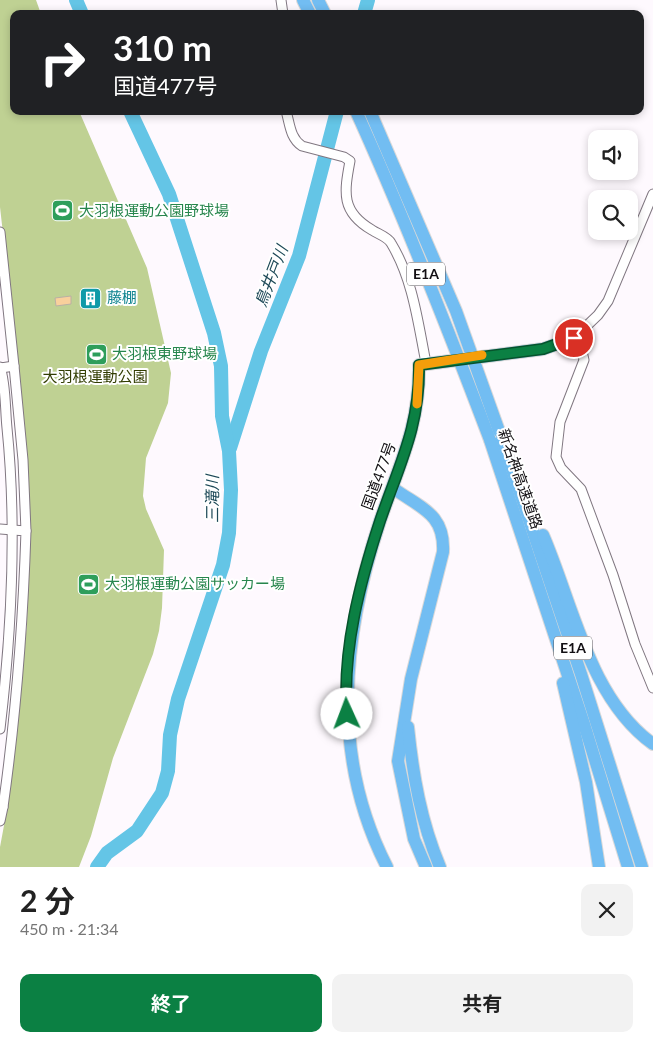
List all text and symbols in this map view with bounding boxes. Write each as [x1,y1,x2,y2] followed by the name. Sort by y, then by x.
[113,26,212,68] text: 310 m
[30,30,95,95] icon: right
[113,72,217,99] text: 国道477号
[588,130,638,240] map controls
[588,130,638,180] button: sound
[588,190,638,240] button: search
[51,199,75,223] sports icon: 大羽根運動公園野球場
[79,201,229,219] place label: 大羽根運動公園野球場
[250,241,292,309] water label: 鳥井戸川
[407,262,445,286] road number: E1A
[79,286,103,310] building icon: 藤棚
[107,288,137,306] place label: 藤棚
[553,317,595,359] pin
[560,324,588,352] icon: arrive
[84,342,108,366] sports icon: 大羽根東野球場
[112,344,217,362] place label: 大羽根東野球場
[42,367,148,385] park label: 大羽根運動公園
[495,426,547,531] street label: 新名神高速道路
[357,439,399,512] street label: 国道477号
[202,473,221,523] water label: 三滝川
[77,572,101,596] sports icon: 大羽根運動公園サッカー場
[105,574,285,592] place label: 大羽根運動公園サッカー場
[554,636,592,660] road number: E1A
[320,687,372,739] position arrow
[20,882,75,918] text: 2 分
[581,884,633,936] button: close
[20,919,119,938] text: 450 m · 21:34
[20,974,322,1032] button: 終了
[332,974,633,1032] button: 共有

